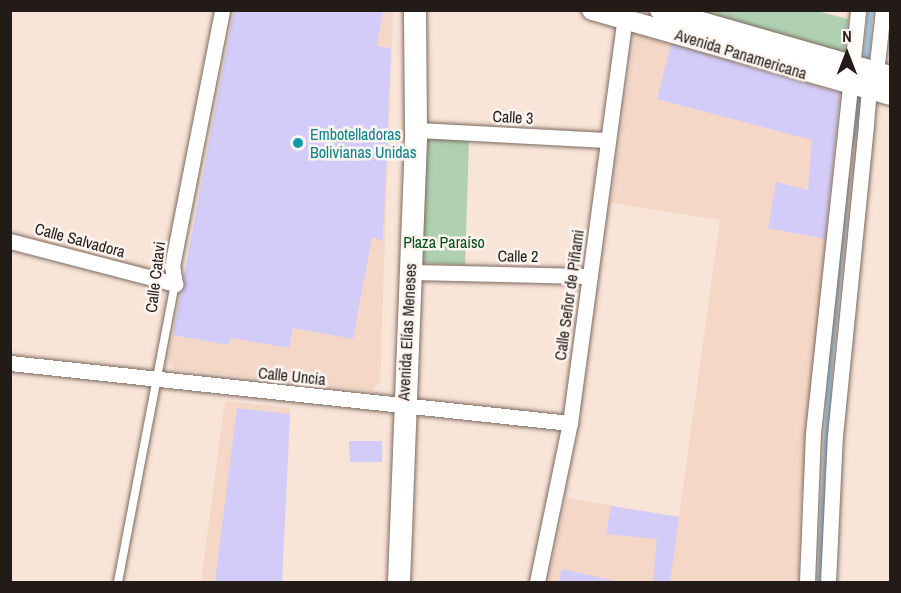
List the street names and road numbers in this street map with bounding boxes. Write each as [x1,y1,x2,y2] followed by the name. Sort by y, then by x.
[673,25,809,83] street label: Avenida Panamericana
[492,106,534,128] street label: Calle 3
[33,219,127,261] street label: Calle Salvadora
[550,228,588,362] street label: Calle Señor de Piñami
[141,240,169,314] street label: Calle Catavi
[497,246,539,266] street label: Calle 2
[394,263,420,401] street label: Avenida Elías Meneses
[257,363,327,389] street label: Calle Uncia

